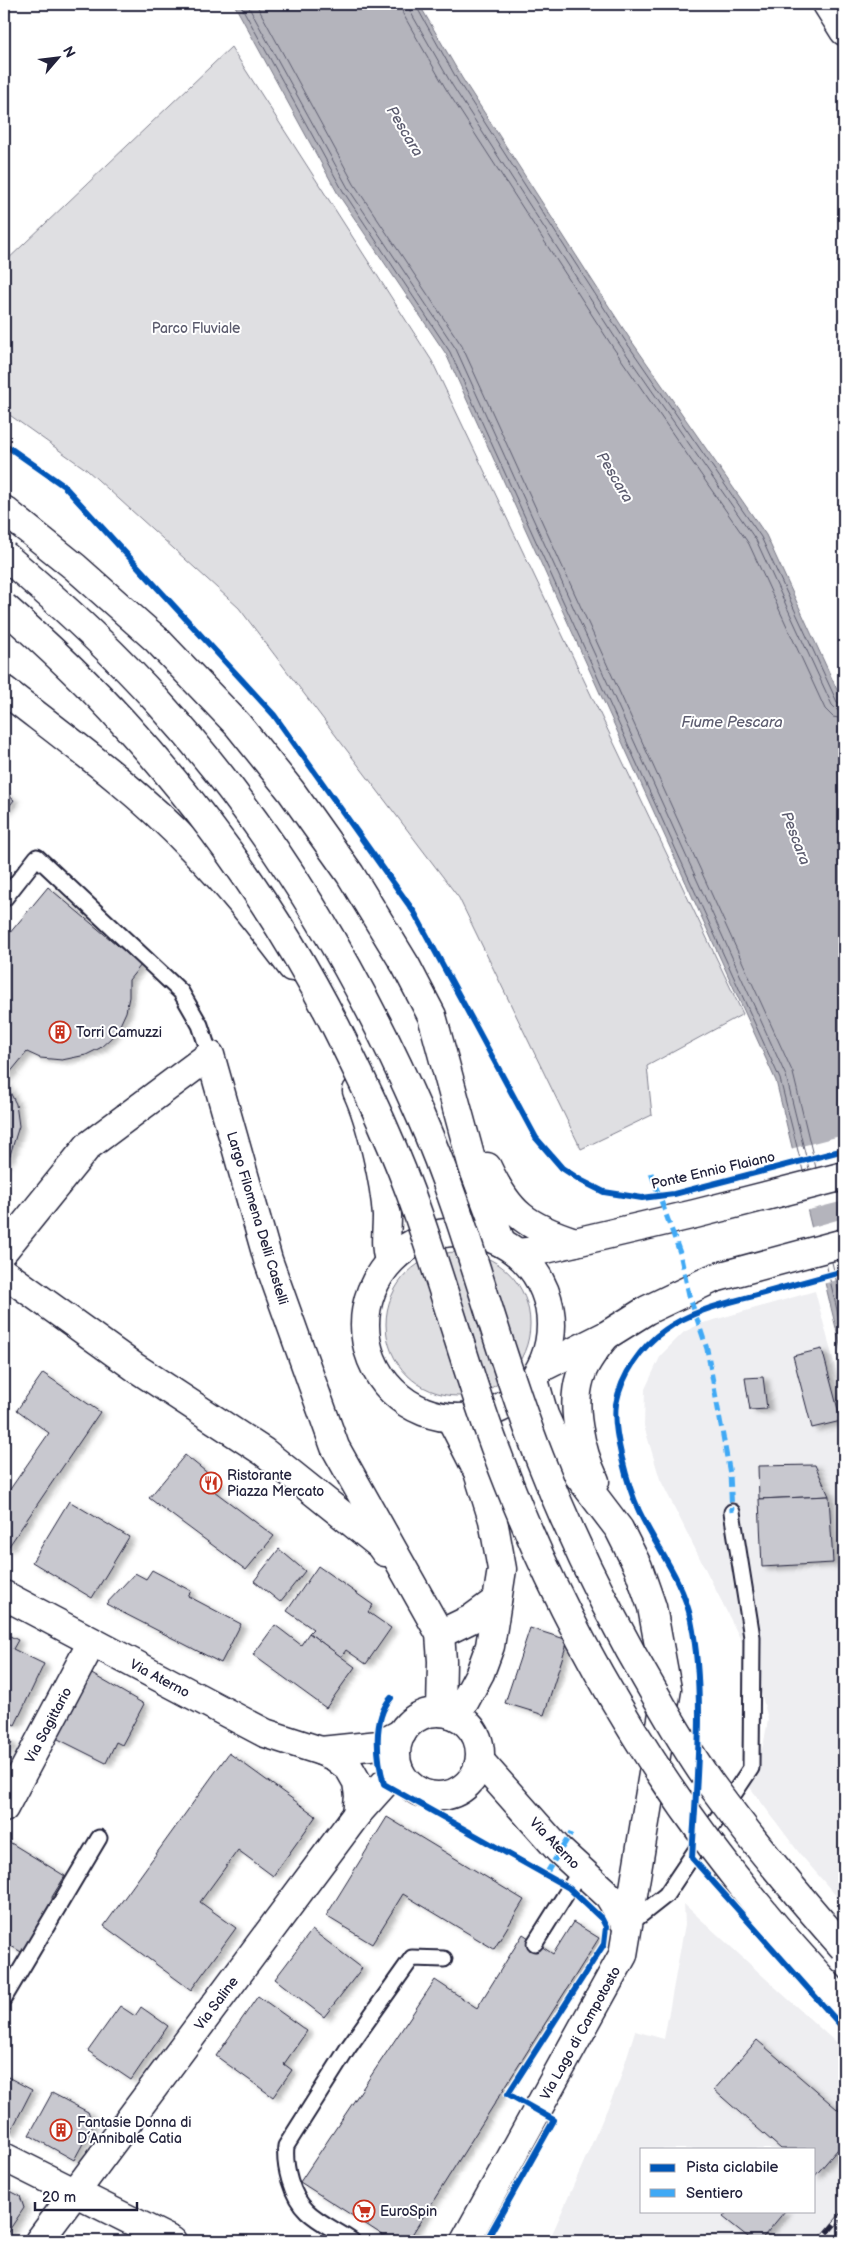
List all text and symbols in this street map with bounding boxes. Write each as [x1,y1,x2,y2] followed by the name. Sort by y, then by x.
[32,32,82,82] north arrow
[59,43,79,61] text: N
[382,102,427,160] water label: Pescara
[152,320,240,337] park label: Parco Fluviale
[592,448,637,506] water label: Pescara
[681,713,783,732] water label: Fiume Pescara
[777,809,814,868] water label: Pescara
[48,1020,72,1044] building icon: Torri Camuzzi
[76,1024,162,1041] place label: Torri Camuzzi
[223,1129,292,1307] street label: Largo Filomena Delli Castelli
[650,1148,777,1193] street label: Ponte Ennio Flaiano
[227,1467,324,1500] place label: Ristorante Piazza Mercato
[199,1471,223,1495] restaurant icon: Ristorante Piazza Mercato
[127,1656,193,1701] street label: Via Aterno
[21,1684,76,1766] street label: Via Sagittario
[526,1814,583,1873] street label: Via Aterno
[537,1963,624,2103] street label: Via Lago di Campotosto
[191,1973,242,2033] street label: Via Saline
[77,2114,192,2147] place label: Fantasie Donna di D´Annibale Catia
[49,2118,73,2142] building icon: Fantasie Donna di D´Annibale Catia
[640,2148,816,2212] legend
[686,2158,778,2177] text: Pista ciclabile
[35,2180,138,2212] scale bar
[686,2184,743,2203] text: Sentiero
[42,2188,76,2207] text: 20 m
[352,2199,376,2223] supermarket icon: EuroSpin
[380,2203,437,2220] place label: EuroSpin

